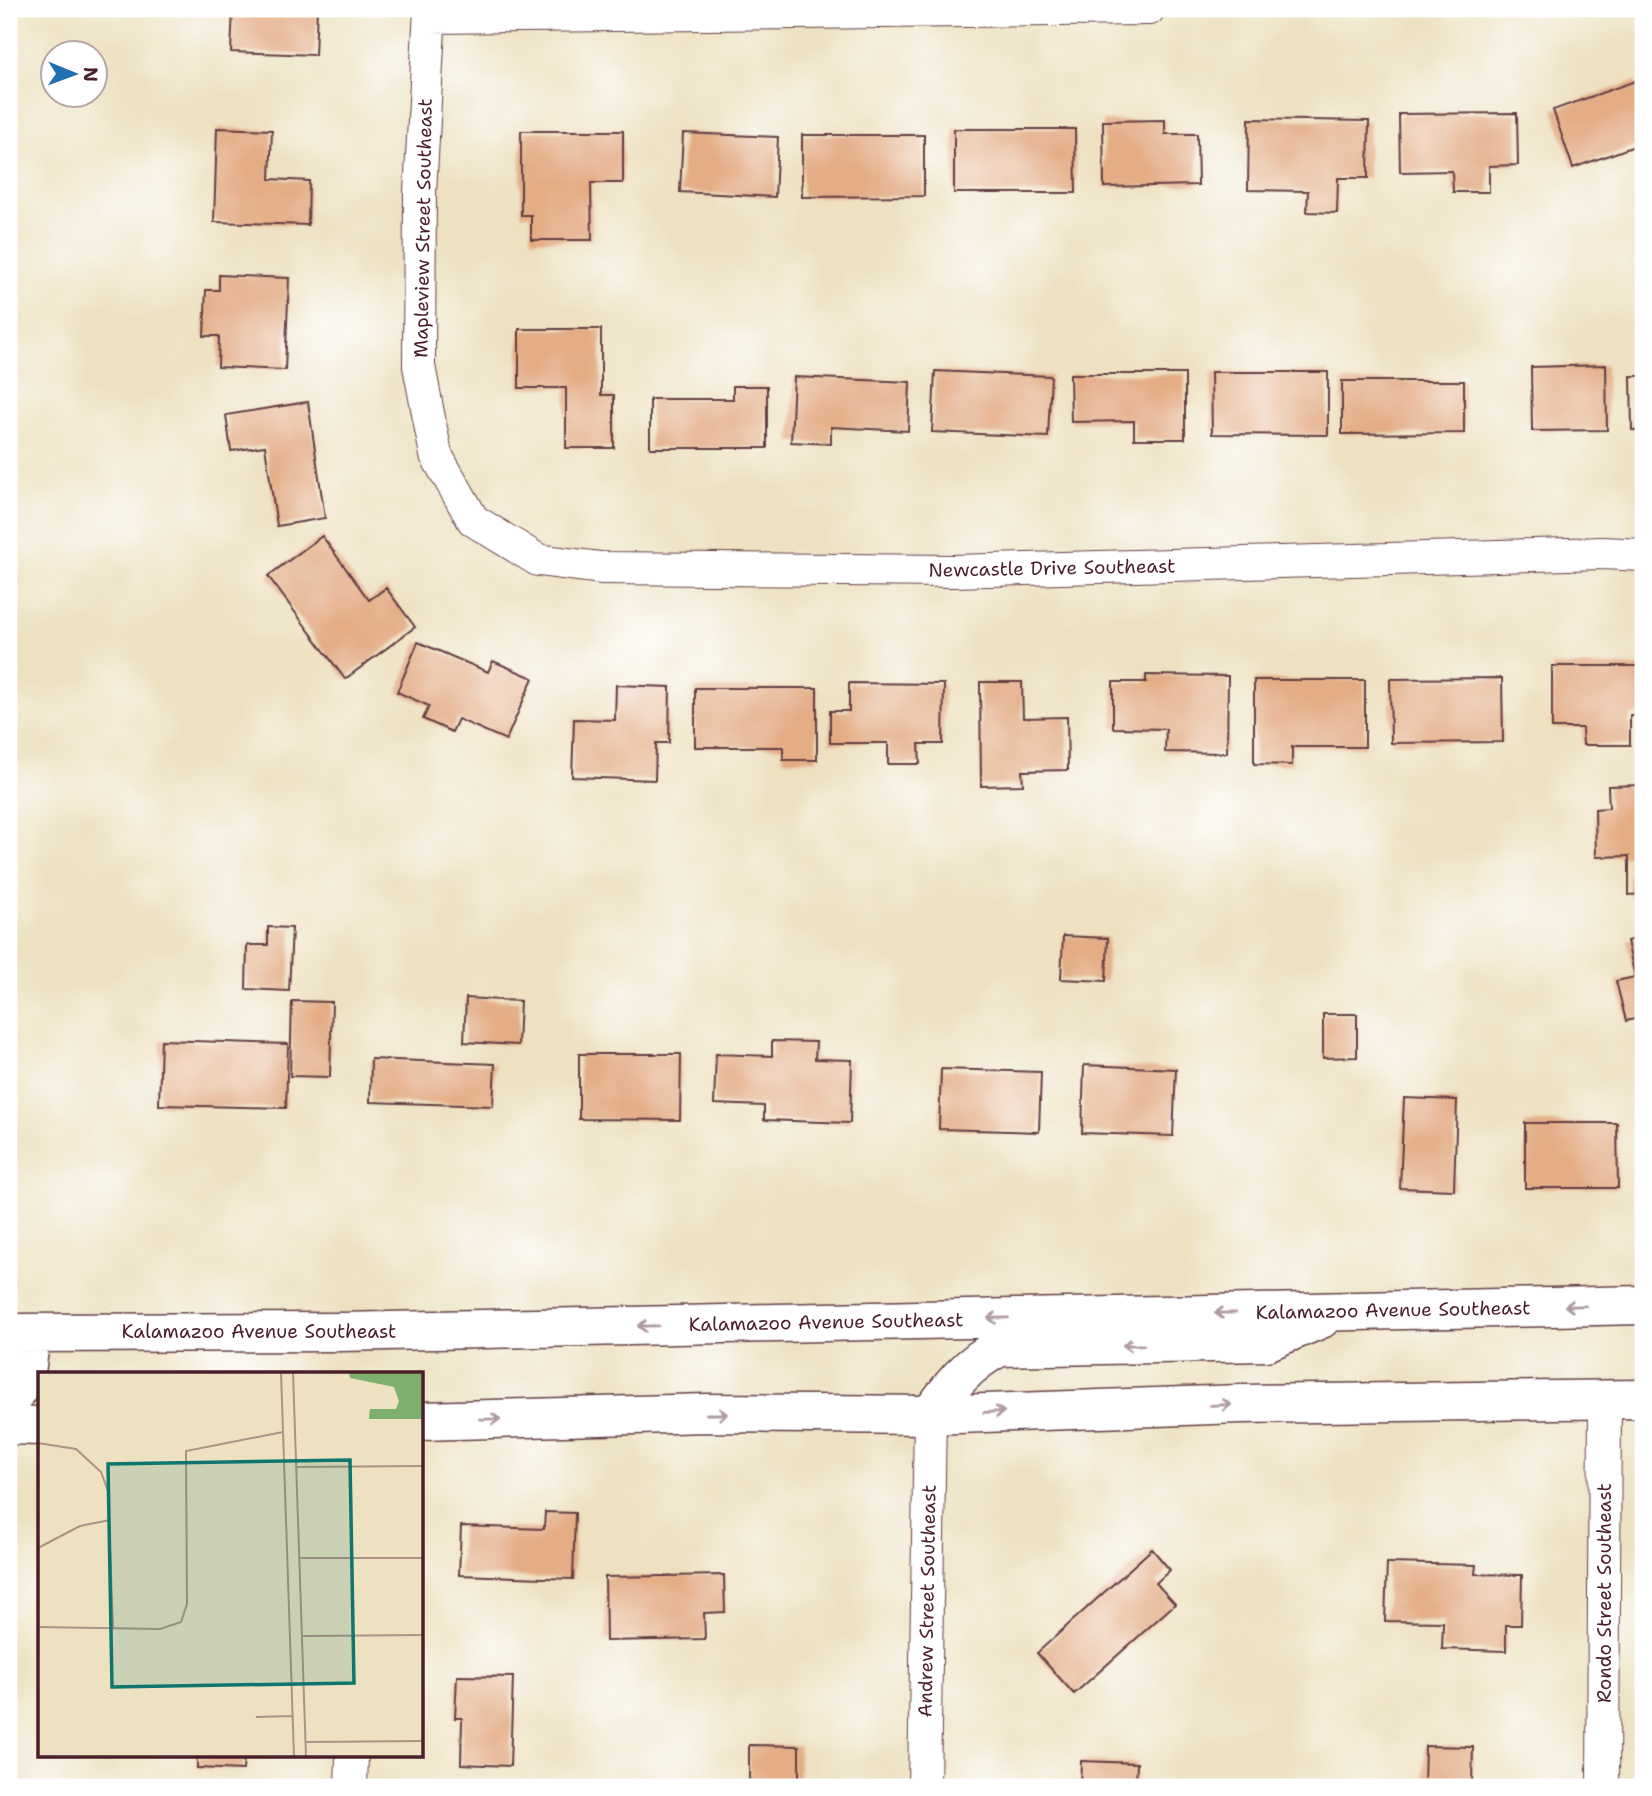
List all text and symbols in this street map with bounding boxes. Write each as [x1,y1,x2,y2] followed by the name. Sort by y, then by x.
[38,38,108,108] north arrow
[78,67,103,82] text: N
[408,98,438,358] street label: Mapleview Street Southeast
[928,553,1176,583] street label: Newcastle Drive Southeast
[1255,1295,1531,1325] street label: Kalamazoo Avenue Southeast
[1564,1299,1587,1313] one-way arrow
[1214,1306,1237,1320] one-way arrow
[688,1307,964,1337] street label: Kalamazoo Avenue Southeast
[986,1311,1009,1325] one-way arrow
[122,1319,396,1344] street label: Kalamazoo Avenue Southeast
[636,1319,659,1332] one-way arrow
[1122,1338,1145,1352] one-way arrow
[38,1372,424,1758] inset map
[1209,1398,1232,1411] one-way arrow
[982,1406,1005,1419] one-way arrow
[706,1407,729,1420] one-way arrow
[478,1412,501,1426] one-way arrow
[1592,1483,1617,1703] street label: Rondo Street Southeast
[912,1484,942,1718] street label: Andrew Street Southeast

